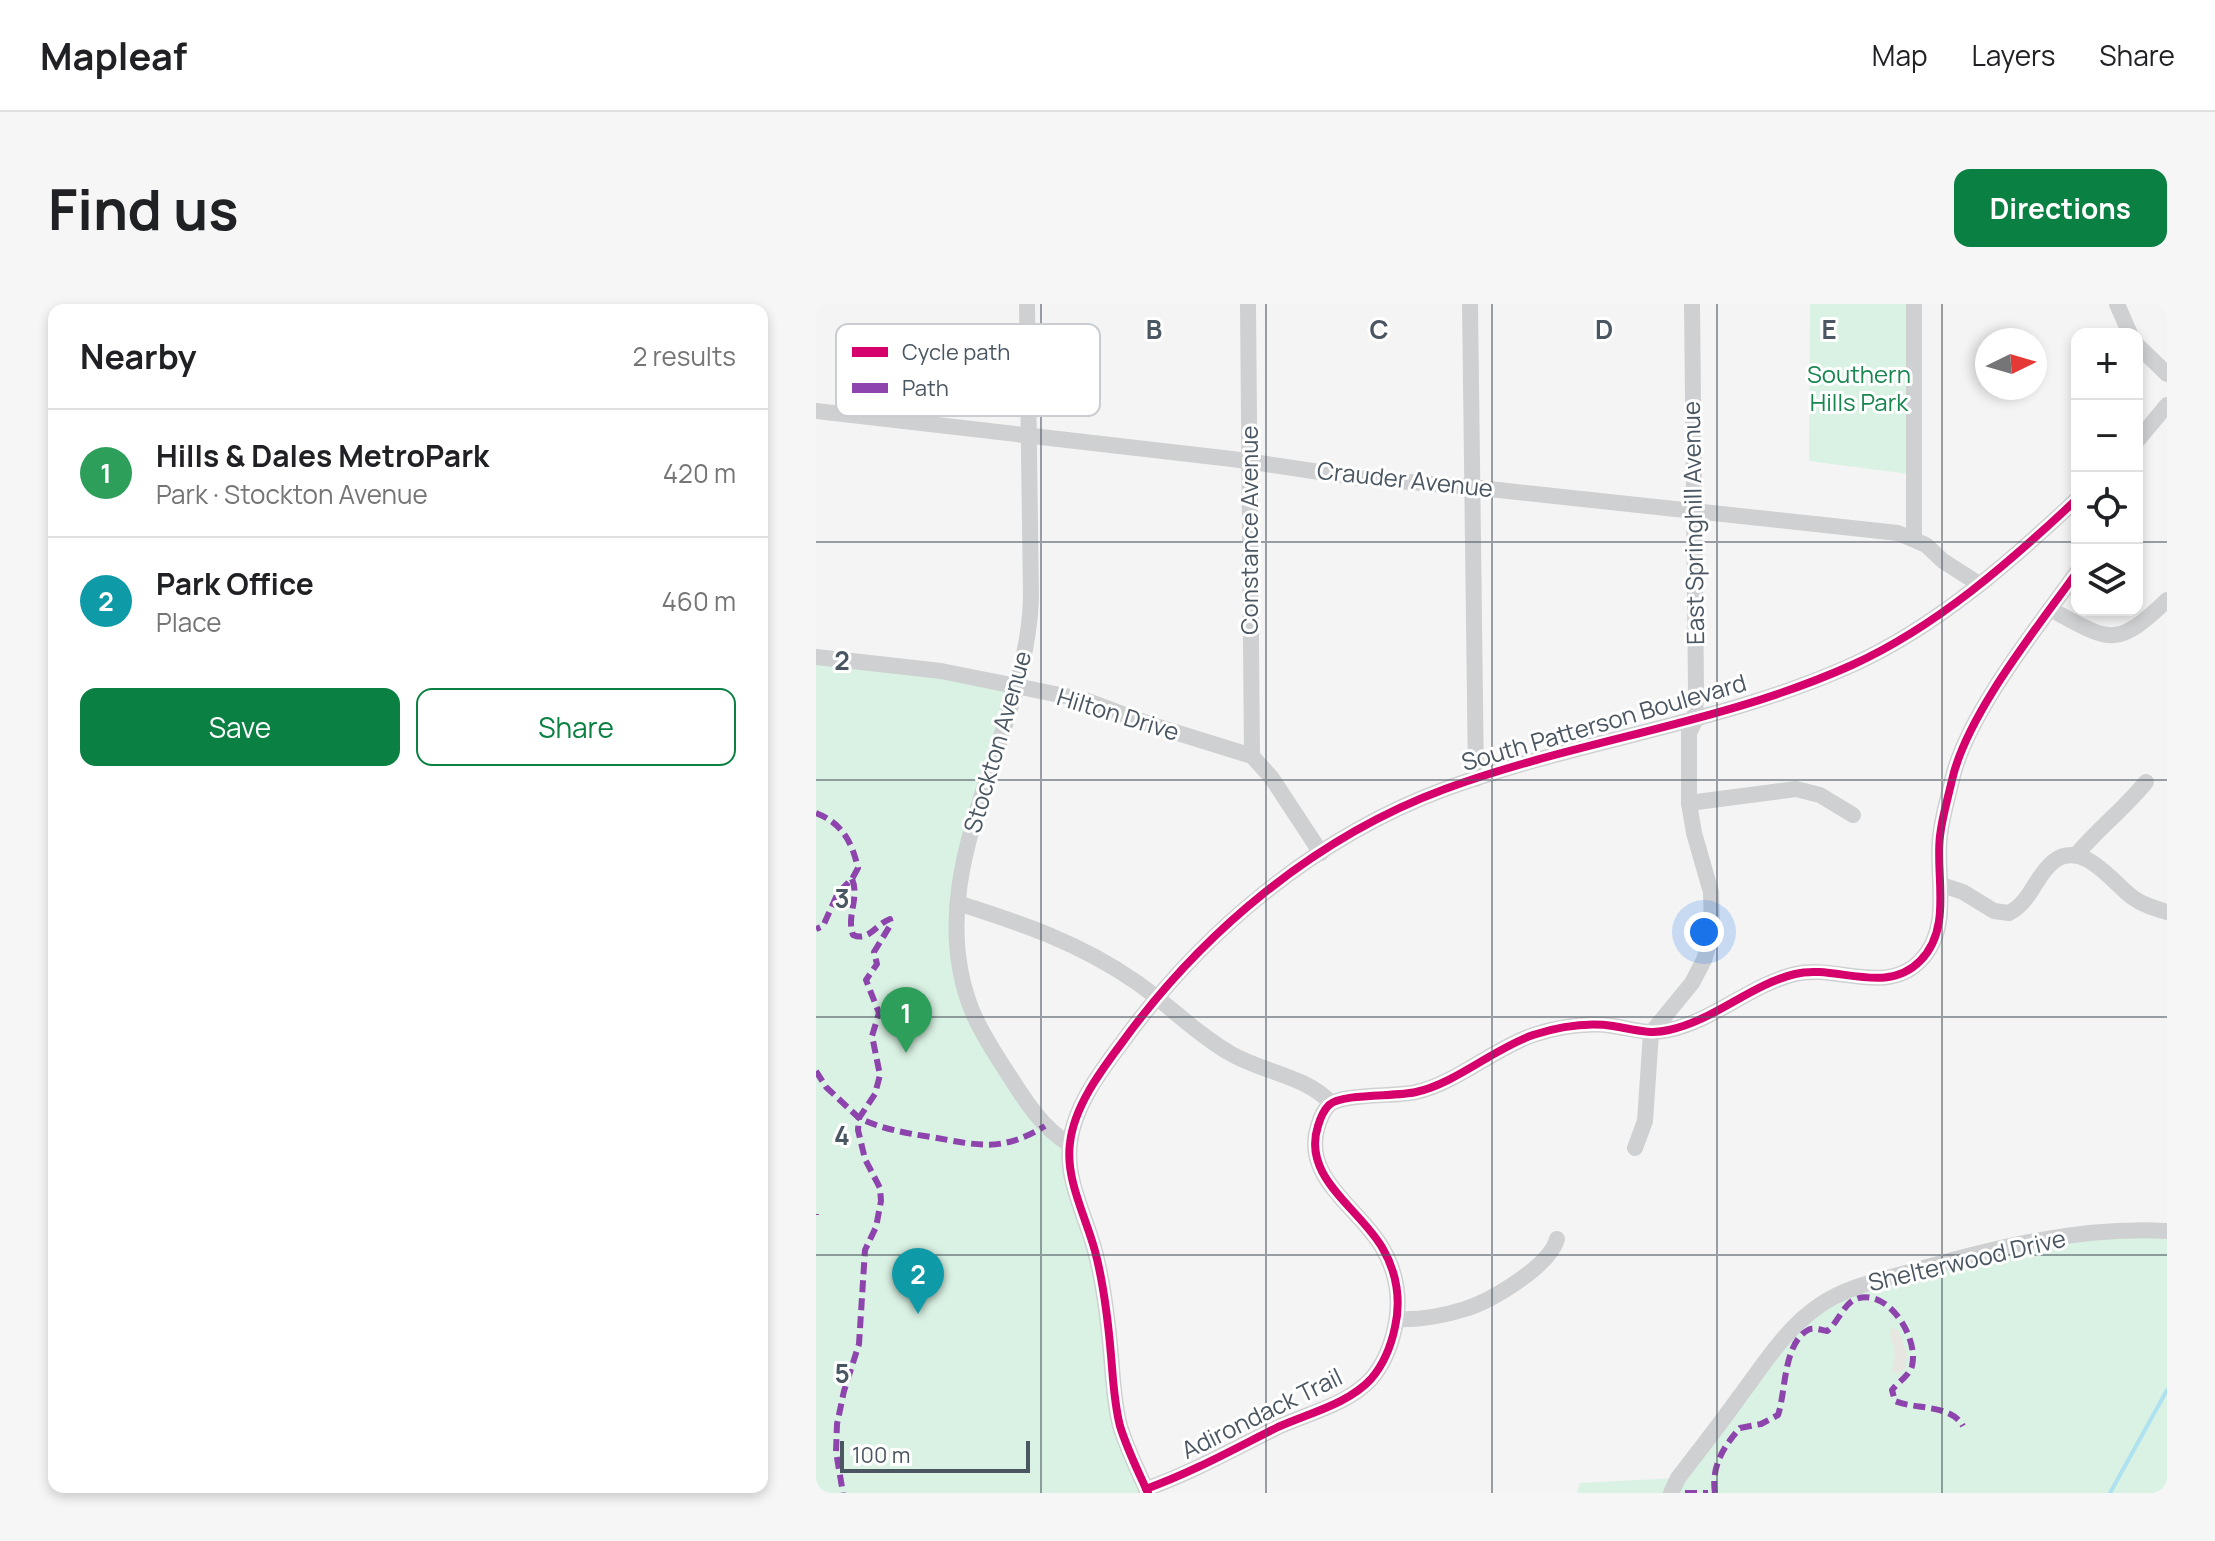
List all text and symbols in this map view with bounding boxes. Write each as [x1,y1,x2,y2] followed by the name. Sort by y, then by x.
[40,29,187,81] text: Mapleaf
[1872,36,1928,74] text: Map
[1972,36,2055,74] text: Layers
[2099,36,2175,74] text: Share
[1954,169,2167,247] button: Directions
[48,170,239,247] text: Find us
[1146,311,1162,347] text: B
[1369,311,1389,347] text: C
[1595,311,1613,347] text: D
[1821,311,1837,347] text: E
[836,324,1100,416] legend
[1975,328,2047,400] north arrow
[2071,328,2143,616] map controls
[2071,328,2143,400] button: +
[80,333,196,379] text: Nearby
[902,337,1010,367] text: Cycle path
[632,338,736,374] text: 2 results
[1807,357,1911,418] park label: Southern Hills Park
[902,373,949,403] text: Path
[2071,400,2143,472] button: −
[1674,401,1711,645] street label: East Springhill Avenue
[1232,425,1265,635] street label: Constance Avenue
[156,435,489,476] text: Hills & Dales MetroPark
[1316,453,1495,504] street label: Crauder Avenue
[100,455,112,491] text: 1
[663,455,736,491] text: 420 m
[2071,472,2143,544] button: locate
[156,476,428,512] text: Park · Stockton Avenue
[2071,544,2143,616] button: layers
[156,563,314,604] text: Park Office
[98,583,114,619] text: 2
[661,583,736,619] text: 460 m
[156,604,221,640] text: Place
[834,642,850,678] text: 2
[955,647,1038,836] street label: Stockton Avenue
[1457,665,1750,778] street label: South Patterson Boulevard
[1053,679,1184,748] street label: Hilton Drive
[80,688,400,766] button: Save
[416,688,736,766] button: Share
[834,880,850,916] text: 3
[1684,912,1724,952] your location
[880,987,932,1053] pin: 1
[834,1117,850,1153] text: 4
[1865,1221,2069,1298] street label: Shelterwood Drive
[892,1248,944,1314] pin: 2
[834,1355,850,1391] text: 5
[1175,1359,1347,1466] street label: Adirondack Trail
[840,1437,1030,1473] scale bar
[852,1440,910,1470] text: 100 m

